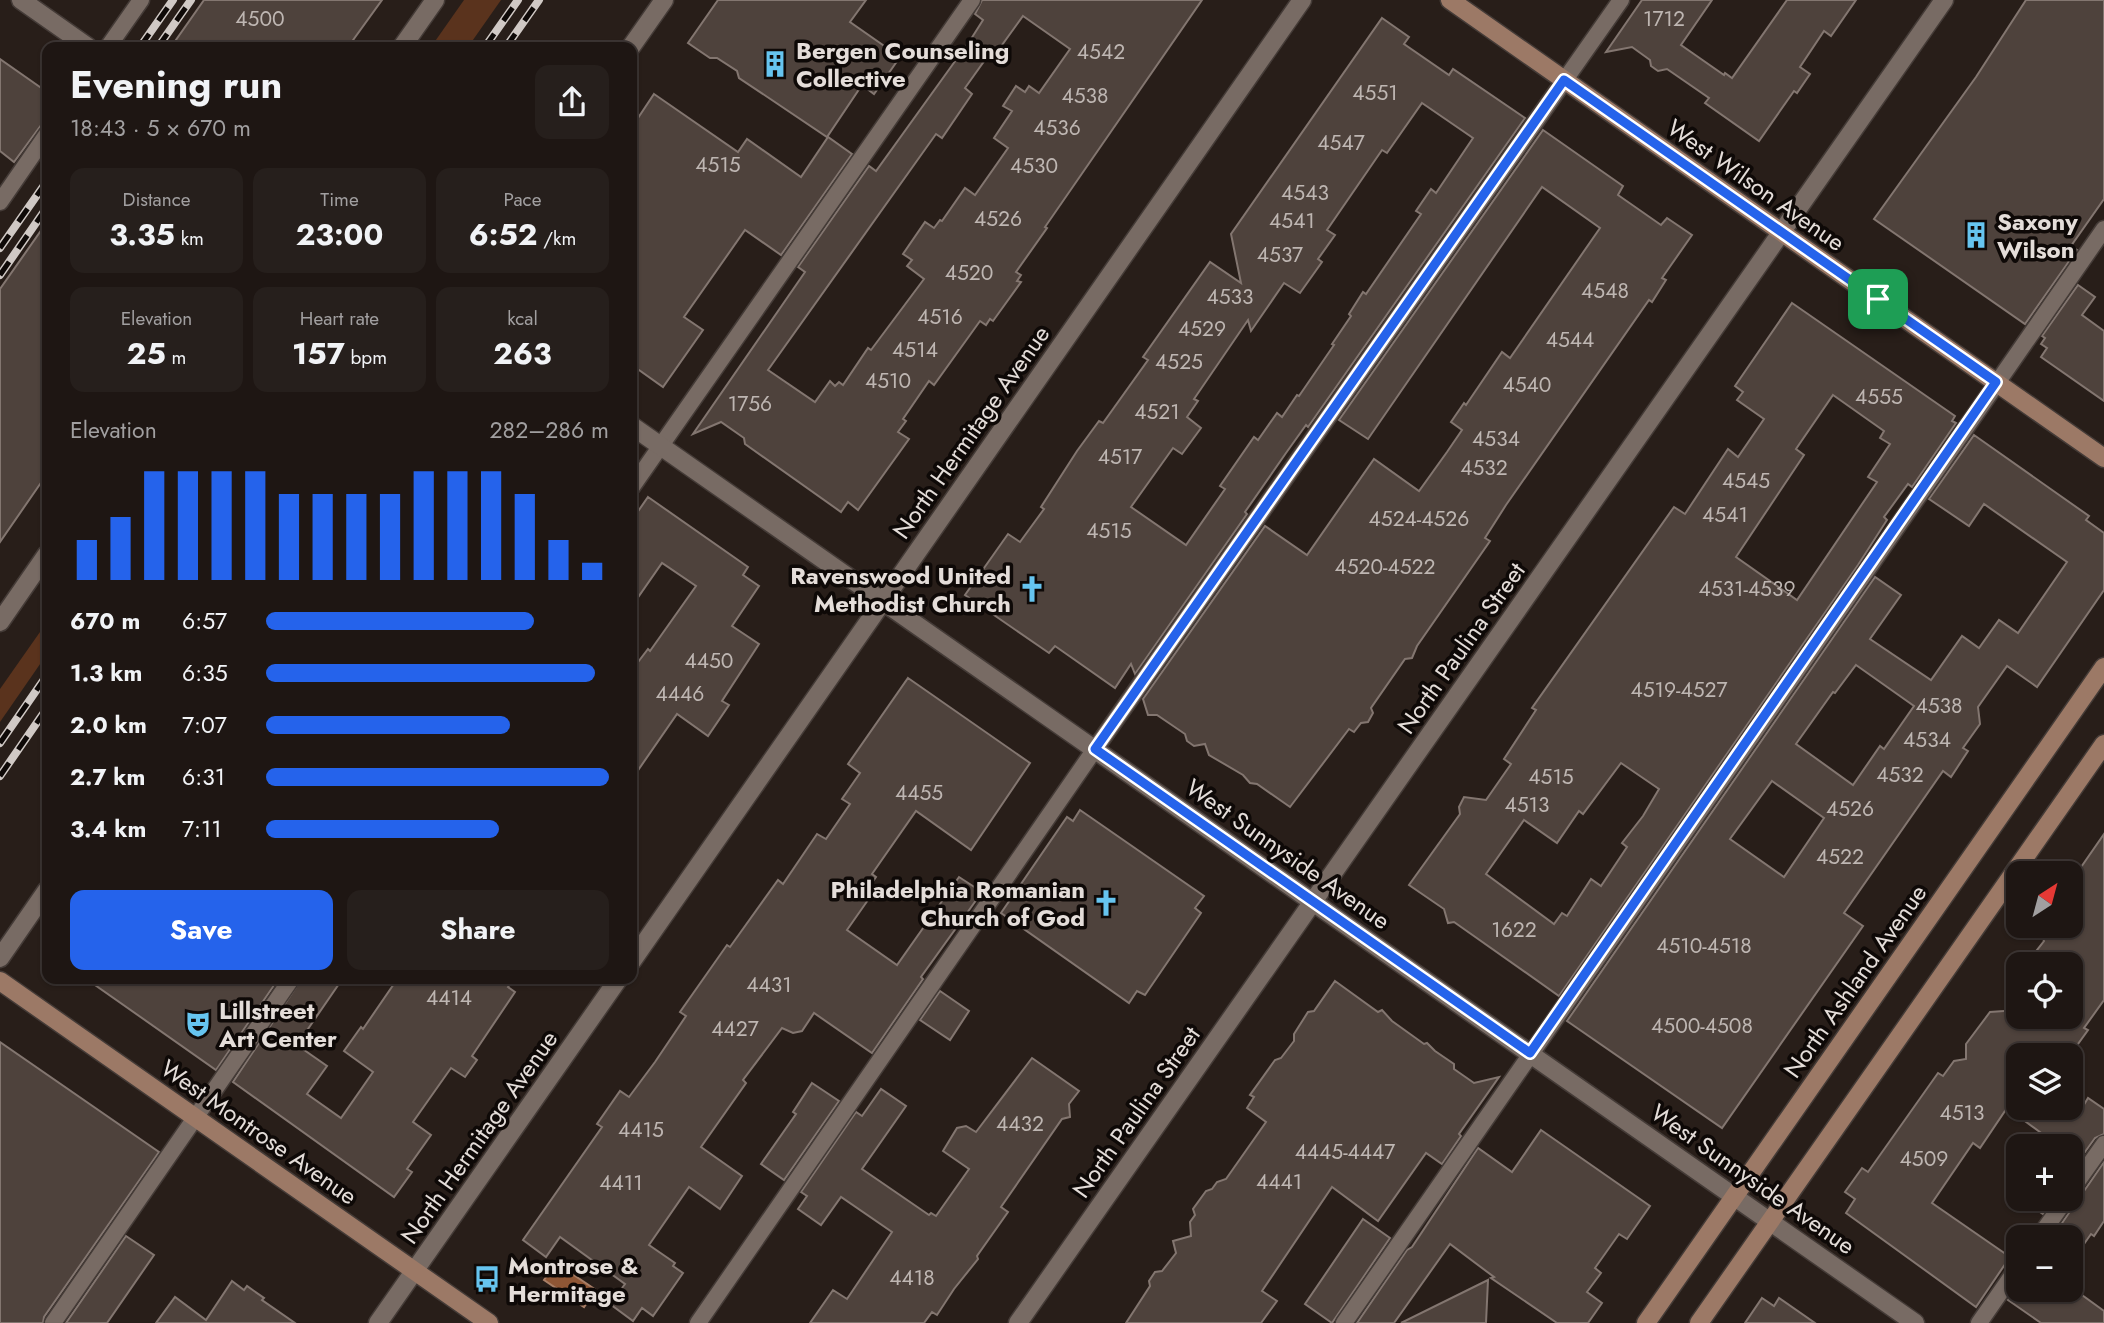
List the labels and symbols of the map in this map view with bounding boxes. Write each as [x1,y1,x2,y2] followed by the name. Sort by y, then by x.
[235,4,285,34] house number: 4500
[1643,4,1685,34] house number: 1712
[796,33,1009,96] place label: Bergen Counseling Collective
[1077,37,1125,67] house number: 4542
[760,49,790,79] building icon: Bergen Counseling Collective
[1352,78,1398,108] house number: 4551
[1061,81,1109,111] house number: 4538
[1660,111,1852,259] street label: West Wilson Avenue
[1033,113,1081,143] house number: 4536
[1317,128,1365,158] house number: 4547
[695,150,741,180] house number: 4515
[1010,151,1058,181] house number: 4530
[1281,178,1329,208] house number: 4543
[974,204,1022,234] house number: 4526
[1997,204,2078,267] place label: Saxony Wilson
[1269,206,1315,236] house number: 4541
[1961,220,1991,250] building icon: Saxony Wilson
[1257,240,1303,270] house number: 4537
[945,258,993,288] house number: 4520
[1848,269,1908,329] pin
[1581,276,1629,306] house number: 4548
[1206,282,1254,312] house number: 4533
[917,302,963,332] house number: 4516
[1178,314,1226,344] house number: 4529
[884,318,1058,546] street label: North Hermitage Avenue
[1546,325,1594,355] house number: 4544
[892,335,938,365] house number: 4514
[1155,347,1203,377] house number: 4525
[865,366,911,396] house number: 4510
[1503,370,1551,400] house number: 4540
[1855,382,1903,412] house number: 4555
[728,389,772,419] house number: 1756
[1134,397,1180,427] house number: 4521
[1472,424,1520,454] house number: 4534
[1098,442,1142,472] house number: 4517
[1460,453,1508,483] house number: 4532
[1722,466,1770,496] house number: 4545
[1702,500,1748,530] house number: 4541
[1369,504,1469,534] house number: 4524-4526
[1086,516,1132,546] house number: 4515
[1334,552,1436,582] house number: 4520-4522
[1389,555,1534,741] street label: North Paulina Street
[790,558,1011,621] place label: Ravenswood United Methodist Church
[1017,574,1047,604] church icon: Ravenswood United Methodist Church
[1698,574,1796,604] house number: 4531-4539
[685,646,733,676] house number: 4450
[1630,675,1728,705] house number: 4519-4527
[656,679,704,709] house number: 4446
[1915,691,1963,721] house number: 4538
[1903,725,1951,755] house number: 4534
[1876,760,1924,790] house number: 4532
[1528,762,1574,792] house number: 4515
[1179,770,1397,938] street label: West Sunnyside Avenue
[895,778,943,808] house number: 4455
[1504,790,1550,820] house number: 4513
[1826,794,1874,824] house number: 4526
[1816,842,1864,872] house number: 4522
[2006,861,2082,938] north arrow
[831,872,1085,935] place label: Philadelphia Romanian Church of God
[1775,877,1935,1085] street label: North Ashland Avenue
[1091,888,1121,918] church icon: Philadelphia Romanian Church of God
[1491,915,1537,945] house number: 1622
[1656,931,1752,961] house number: 4510-4518
[746,970,792,1000] house number: 4431
[426,983,472,1013] house number: 4414
[218,993,337,1056] place label: Lillstreet Art Center
[183,1009,213,1039] theatre icon: Lillstreet Art Center
[1651,1011,1753,1041] house number: 4500-4508
[711,1014,759,1044] house number: 4427
[1064,1019,1209,1205] street label: North Paulina Street
[392,1023,566,1251] street label: North Hermitage Avenue
[154,1051,364,1213] street label: West Montrose Avenue
[1644,1095,1862,1263] street label: West Sunnyside Avenue
[1939,1098,1985,1128] house number: 4513
[996,1109,1044,1139] house number: 4432
[618,1115,664,1145] house number: 4415
[1295,1137,1395,1167] house number: 4445-4447
[1900,1144,1948,1174] house number: 4509
[1256,1167,1302,1197] house number: 4441
[599,1168,643,1198] house number: 4411
[508,1248,639,1311] place label: Montrose & Hermitage
[889,1263,935,1293] house number: 4418
[472,1264,502,1294] bus stop icon: Montrose & Hermitage

